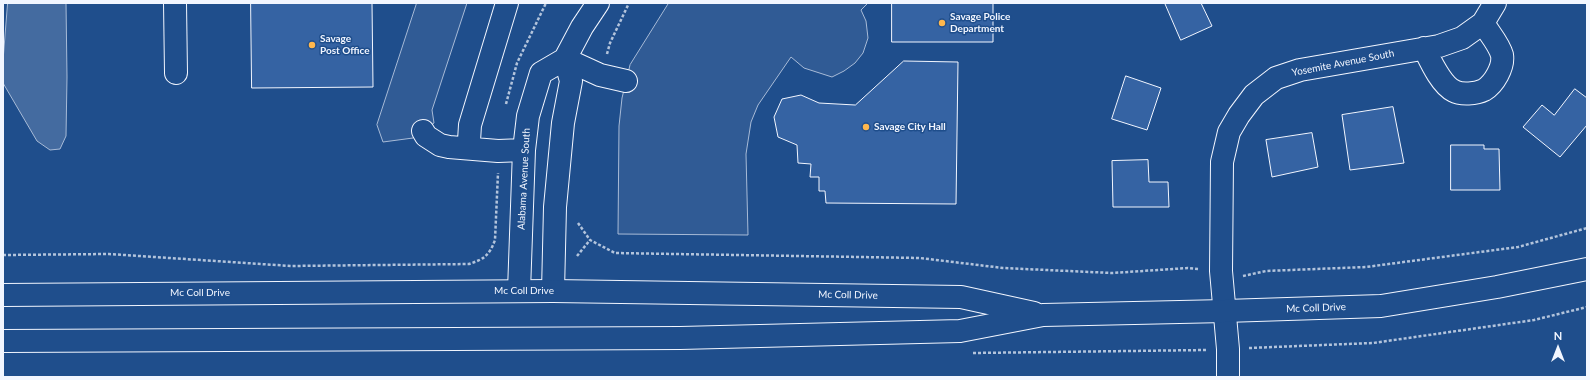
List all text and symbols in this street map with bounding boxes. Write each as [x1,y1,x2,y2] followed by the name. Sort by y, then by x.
[950,11,1010,34] place label: Savage Police Department
[937,18,947,28] marker: Savage Police Department
[320,33,370,56] place label: Savage Post Office
[307,40,317,50] marker: Savage Post Office
[1291,47,1395,79] street label: Yosemite Avenue South
[874,121,946,133] place label: Savage City Hall
[861,122,871,132] marker: Savage City Hall
[515,128,533,230] street label: Alabama Avenue South
[494,285,554,297] street label: Mc Coll Drive
[170,287,230,299] street label: Mc Coll Drive
[818,288,878,302] street label: Mc Coll Drive
[1286,301,1346,315] street label: Mc Coll Drive
[1538,328,1578,368] north arrow
[1554,329,1562,342] text: N

